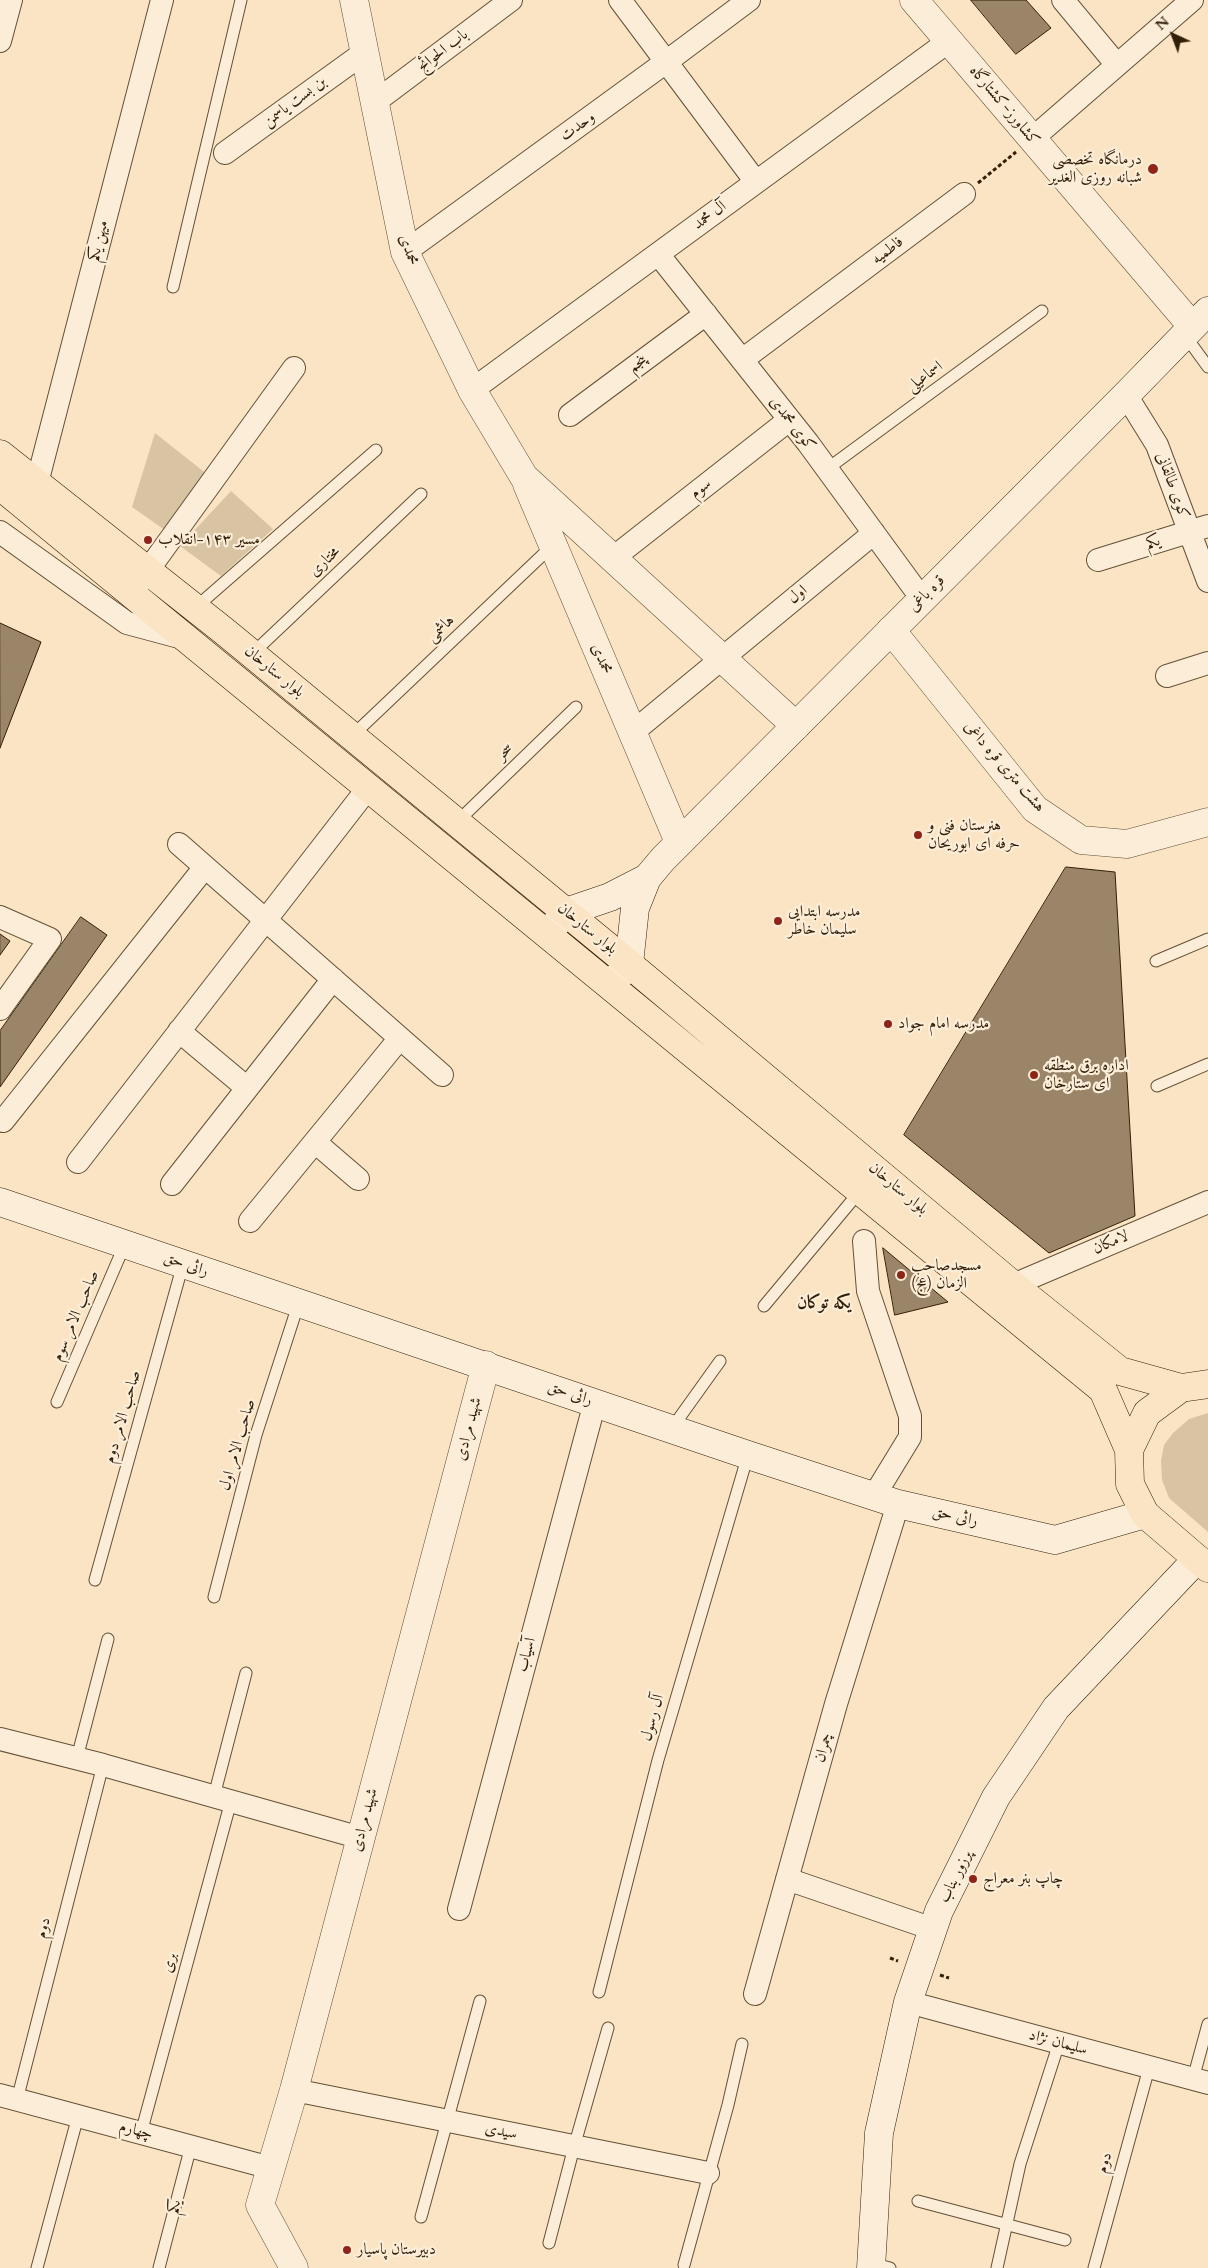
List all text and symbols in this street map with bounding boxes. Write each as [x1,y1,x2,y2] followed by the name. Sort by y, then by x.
[1148,10,1198,60] north arrow
[1152,13,1173,35] text: N
[414,26,472,76] street label: باب الحوائج
[965,62,1043,150] street label: کشاورز-کشتارگاه
[260,73,330,131] street label: بن بست یاسمن
[557,108,599,146] street label: وحدت
[1049,150,1142,188] place label: درمانگاه تخصصی شبانه روزی الغدیر
[1146,162,1160,176] marker: درمانگاه تخصصی شبانه روزی الغدیر
[690,197,730,235] street label: آل محمد
[85,218,113,264] street label: میهن یکم
[394,232,422,268] street label: محمدی
[868,233,908,269] street label: فاطمیه
[625,351,651,377] street label: پنجم
[903,357,947,397] street label: اسماعیلی
[765,393,819,455] street label: کوی محمدی
[1151,450,1193,522] street label: کوی طالقانی
[686,475,716,503] street label: سوم
[158,530,260,550] place label: مسیر ۱۴۳-انقلاب
[1143,532,1163,554] street label: یکم
[142,534,154,546] marker: مسیر ۱۴۳-انقلاب
[305,543,345,581] street label: مختاری
[905,572,949,616] street label: قره باغی
[784,581,812,609] street label: اول
[423,611,459,647] street label: هاشمی
[586,641,616,677] street label: محمدی
[240,642,308,702] street label: بلوار ستارخان
[959,717,1049,817] street label: هشت متری قره داغی
[492,739,518,765] street label: سحر
[928,816,1020,854] place label: هنرستان فنی و حرفه ای ابوریحان
[912,829,924,841] marker: هنرستان فنی و حرفه ای ابوریحان
[553,899,621,959] street label: بلوار ستارخان
[788,902,860,940] place label: مدرسه ابتدایی سلیمان خاطر
[772,915,784,927] marker: مدرسه ابتدایی سلیمان خاطر
[898,1014,989,1034] place label: مدرسه امام جواد
[882,1018,894,1030] marker: مدرسه امام جواد
[1044,1056,1129,1094] place label: اداره برق منطقه ای ستارخان
[1028,1069,1040,1081] marker: اداره برق منطقه ای ستارخان
[864,1159,932,1219] street label: بلوار ستارخان
[1090,1227,1132,1259] street label: لامکان
[161,1248,211,1282] street label: راثی حق
[911,1256,982,1294] place label: مسجدصاحب الزمان (عج)
[48,1268,104,1364] street label: صاحب الامر سوم
[895,1269,907,1281] marker: مسجدصاحب الزمان (عج)
[797,1293,851,1315] district label: یکه توکان
[101,1368,145,1466] street label: صاحب الامر دوم
[545,1377,595,1411] street label: راثی حق
[451,1395,487,1463] street label: شهید مرادی
[216,1397,260,1493] street label: صاحب الامر اول
[930,1502,980,1532] street label: راثی حق
[513,1636,541,1674] street label: آسیاب
[637,1692,669,1744] street label: آل رسول
[811,1731,837,1765] street label: چمران
[347,1786,383,1854] street label: شهید مرادی
[935,1848,977,1906] street label: پرزور بناب
[983,1869,1063,1889] place label: چاپ بنر معراج
[967,1873,979,1885] marker: چاپ بنر معراج
[32,1916,56,1940] street label: دوم
[158,1951,182,1975] street label: بری
[1027,2026,1089,2060] street label: سلیمان نژاد
[117,2117,155,2145] street label: چهارم
[483,2119,519,2145] street label: سیدی
[1093,2150,1117,2176] street label: دوم
[164,2198,186,2216] street label: یکم
[357,2240,436,2260] place label: دبیرستان پاسیار
[341,2244,353,2256] marker: دبیرستان پاسیار

